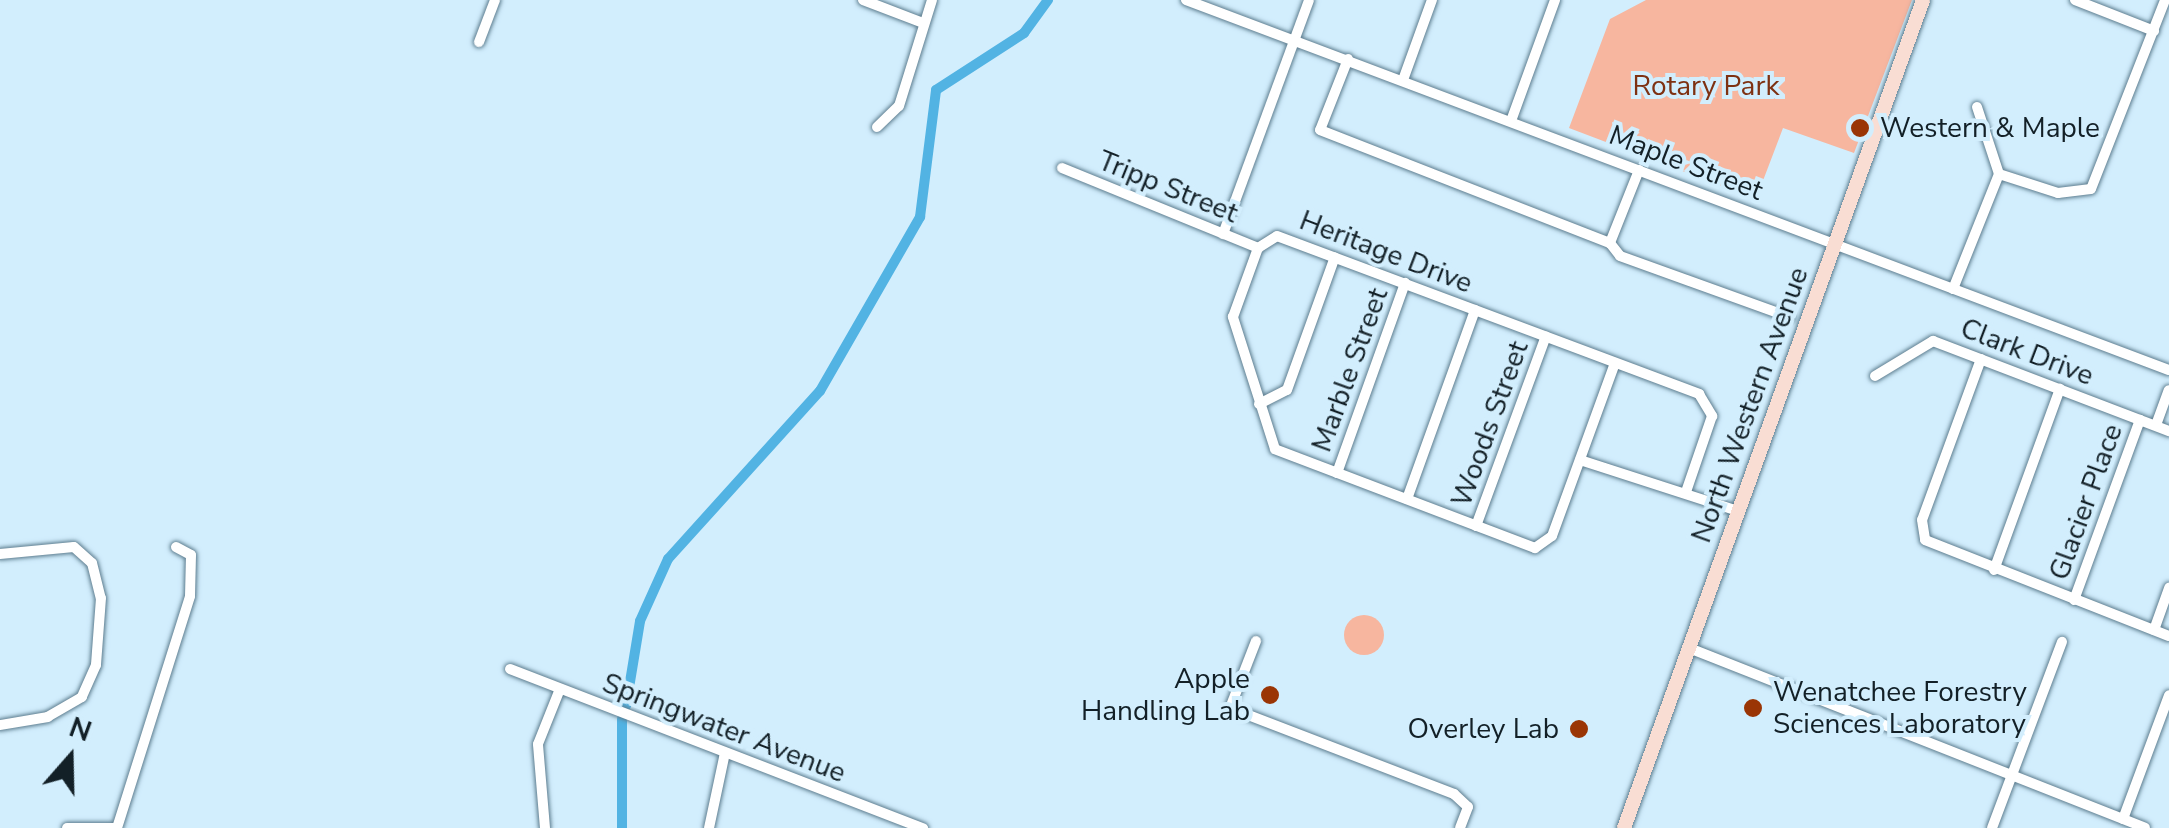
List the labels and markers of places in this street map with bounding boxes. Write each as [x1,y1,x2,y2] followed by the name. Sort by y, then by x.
[1880,111,2100,145] place label: Western & Maple
[1849,117,1871,139] marker: Western & Maple
[1081,662,1250,728] place label: Apple Handling Lab
[1773,675,2027,741] place label: Wenatchee Forestry Sciences Laboratory
[1259,684,1281,706] marker: Apple Handling Lab
[1742,697,1764,719] marker: Wenatchee Forestry Sciences Laboratory
[1408,712,1559,746] place label: Overley Lab
[1568,718,1590,740] marker: Overley Lab

